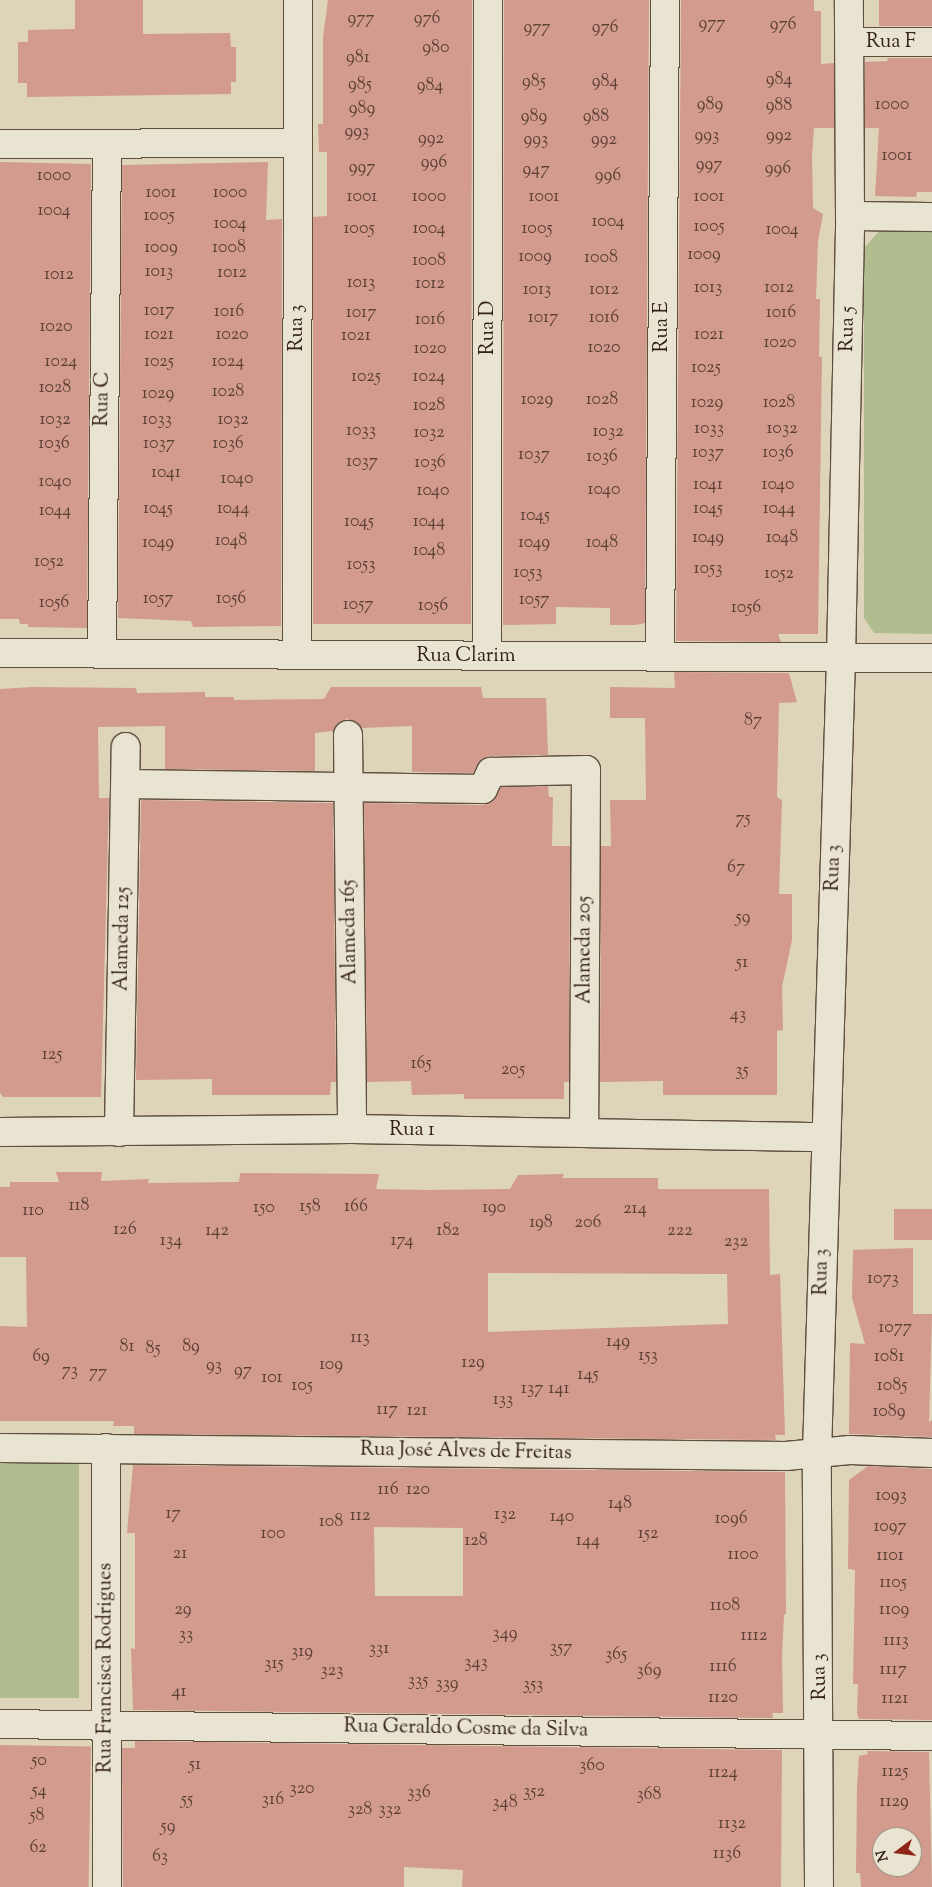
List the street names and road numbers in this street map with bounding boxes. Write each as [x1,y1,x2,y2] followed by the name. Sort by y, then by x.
[866,30,916,54] street label: Rua F
[476,301,500,355] street label: Rua D
[650,302,674,352] street label: Rua E
[285,305,309,351] street label: Rua 3
[836,306,860,352] street label: Rua 5
[91,371,115,427] street label: Rua C
[416,644,516,668] street label: Rua Clarim
[821,844,847,892] street label: Rua 3
[337,879,363,985] street label: Alameda 165
[110,887,136,991] street label: Alameda 125
[573,896,597,1004] street label: Alameda 205
[389,1118,435,1142] street label: Rua 1
[810,1248,834,1296] street label: Rua 3
[360,1438,572,1466] street label: Rua José Alves de Freitas
[94,1563,118,1773] street label: Rua Francisca Rodrigues
[808,1653,832,1701] street label: Rua 3
[344,1715,588,1743] street label: Rua Geraldo Cosme da Silva

